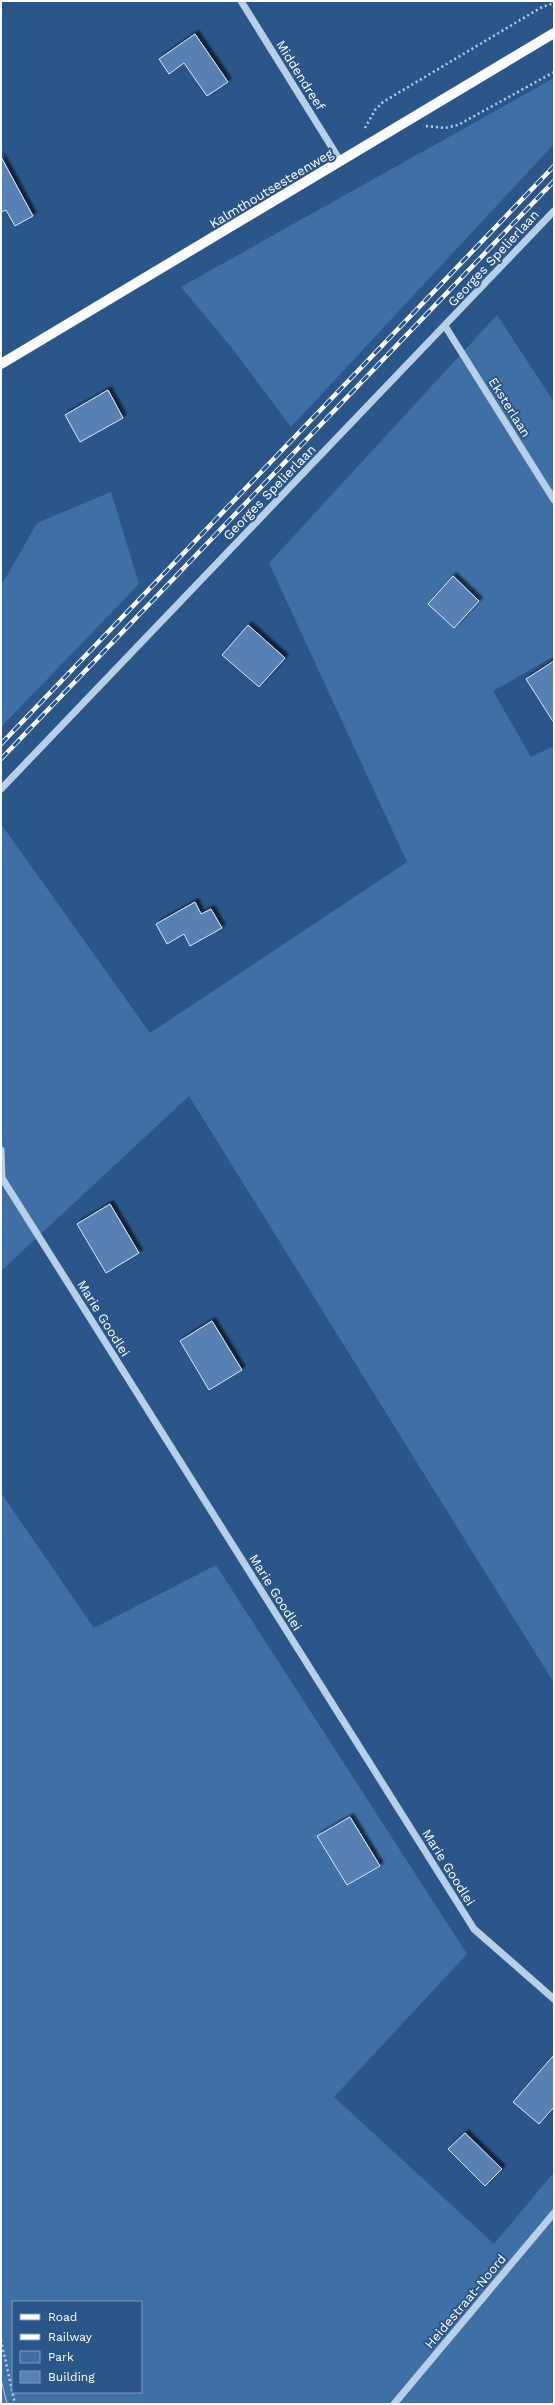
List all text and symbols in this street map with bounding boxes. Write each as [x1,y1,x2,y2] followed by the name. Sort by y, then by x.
[273,37,328,113] street label: Middendreef
[207,146,336,231] street label: Kalmthoutsesteenweg
[445,207,542,310] street label: Georges Spelierlaan
[485,375,534,440] street label: Eksterlaan
[220,442,319,543] street label: Georges Spelierlaan
[74,1277,133,1359] street label: Marie Goodlei
[246,1551,305,1633] street label: Marie Goodlei
[419,1826,478,1908] street label: Marie Goodlei
[422,2251,509,2351] street label: Heidestraat-Noord
[12,2301,142,2393] legend
[48,2310,77,2324] text: Road
[48,2330,93,2344] text: Railway
[48,2350,74,2364] text: Park
[48,2370,95,2384] text: Building

